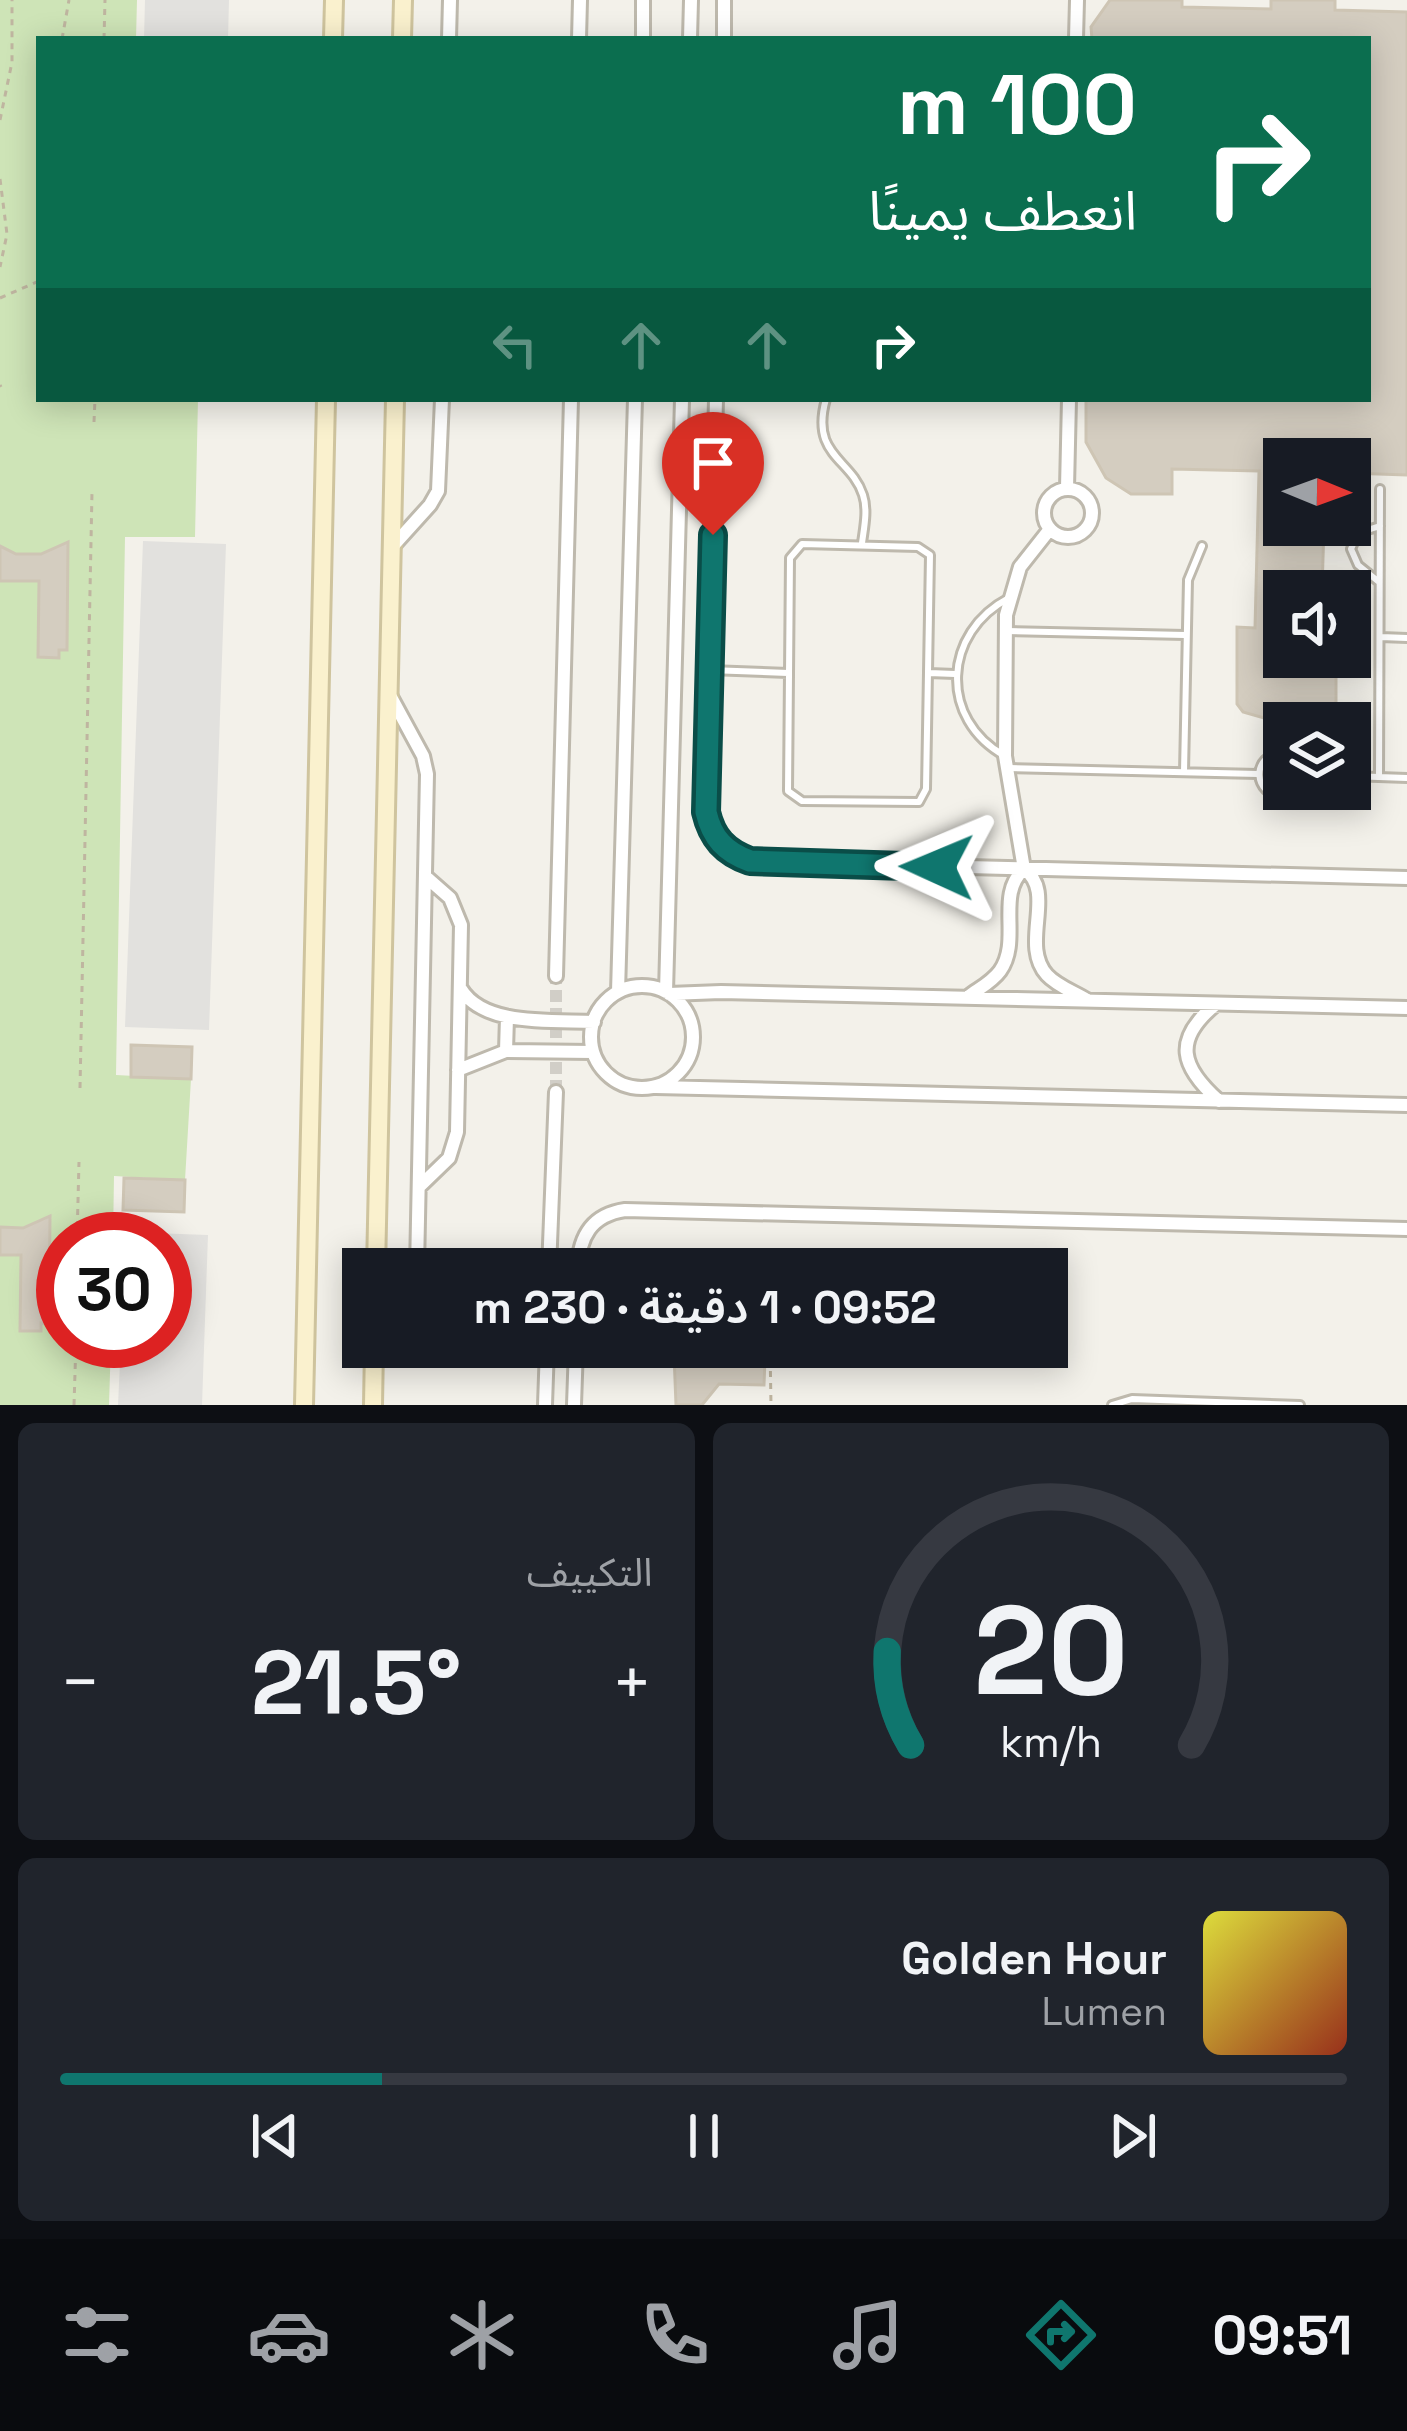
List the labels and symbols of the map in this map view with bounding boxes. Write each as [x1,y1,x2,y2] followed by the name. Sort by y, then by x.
[662,412,764,535] pin
[1263,438,1371,546] north arrow
[874,804,1000,930] position arrow
[36,1212,192,1368] speed limit sign: 30

